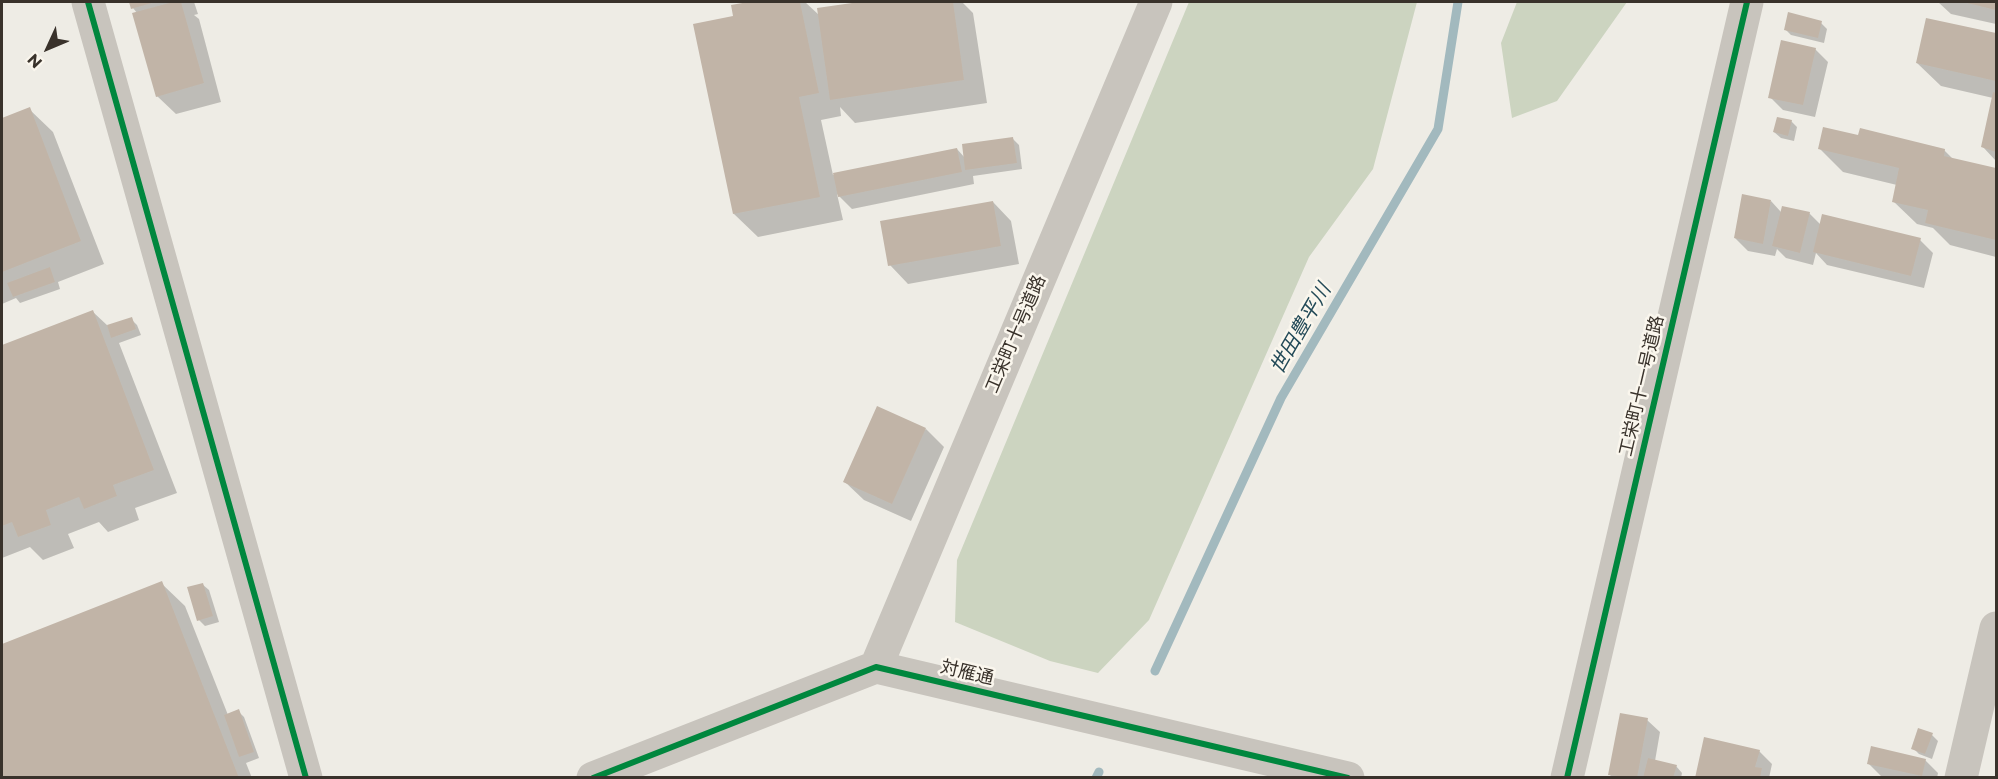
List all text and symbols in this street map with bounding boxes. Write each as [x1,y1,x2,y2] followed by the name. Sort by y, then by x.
[18,18,78,78] north arrow
[23,50,46,72] text: N
[981,272,1051,396] street label: 工栄町十号道路
[1266,280,1336,378] water label: 世田豊平川
[1615,313,1669,459] street label: 工栄町十一号道路
[938,656,996,690] street label: 対雁通

